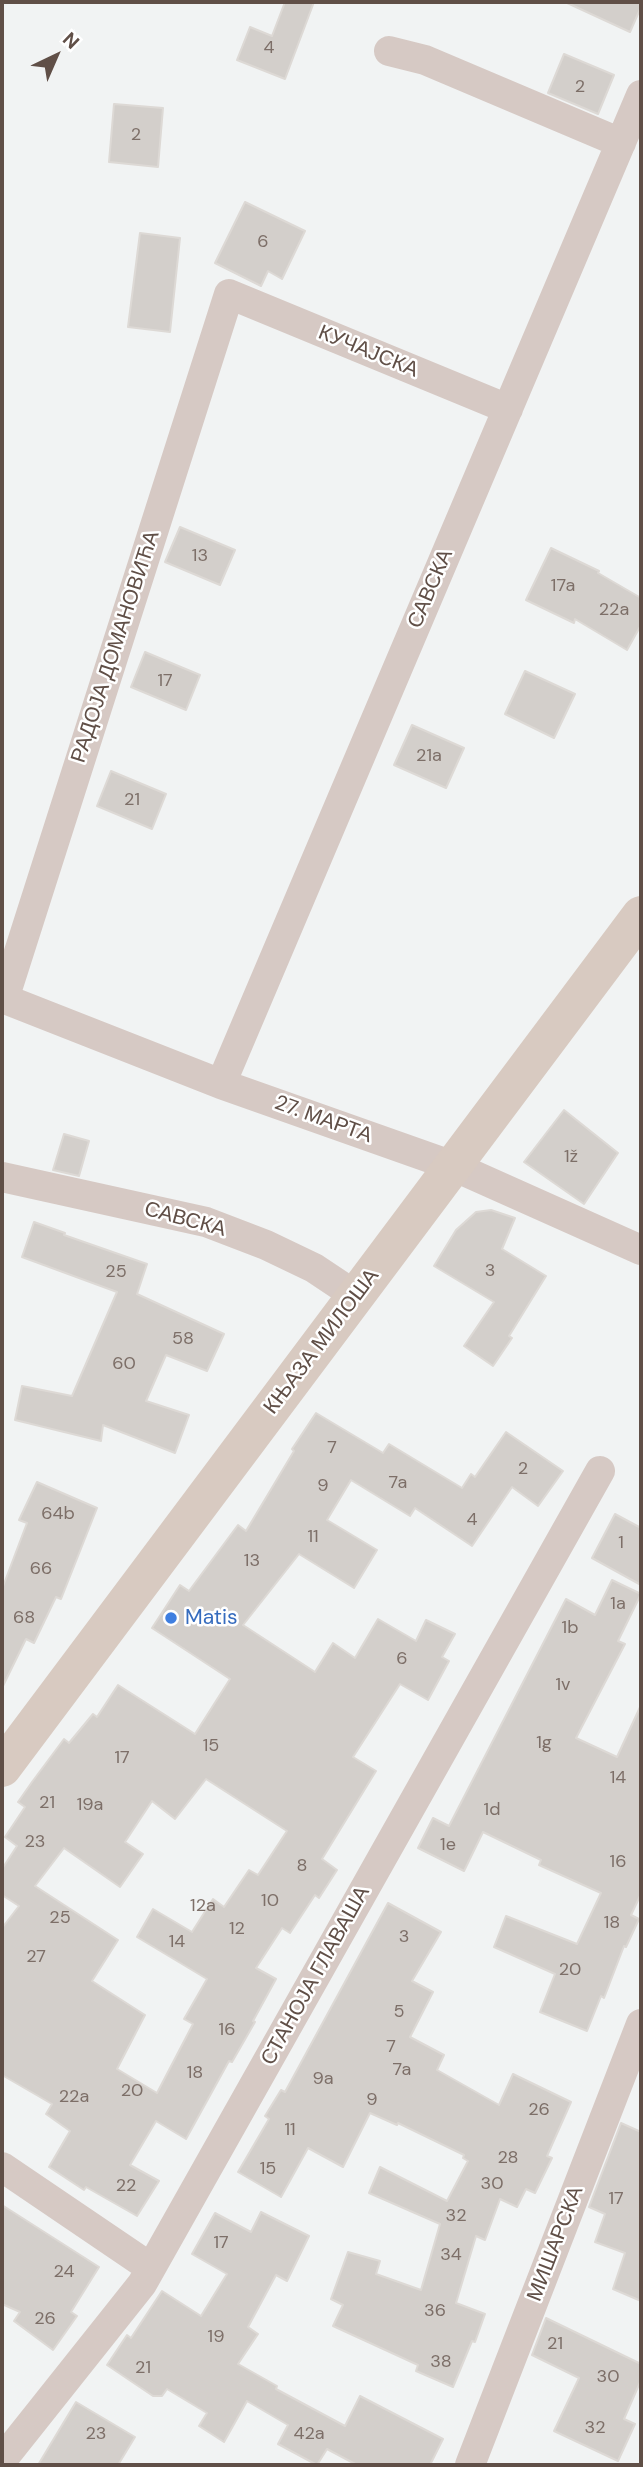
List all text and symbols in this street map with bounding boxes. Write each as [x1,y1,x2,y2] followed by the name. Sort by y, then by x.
[21,21,91,91] north arrow
[57,27,85,54] text: N
[264,37,274,59] house number: 4
[575,76,585,98] house number: 2
[131,124,141,146] house number: 2
[257,231,269,253] house number: 6
[314,321,422,383] street label: КУЧАЈСКА
[67,528,165,766] street label: РАДОЈА ДОМАНОВИЋА
[192,545,208,567] house number: 13
[403,546,459,632] street label: САВСКА
[551,575,575,597] house number: 17a
[599,599,629,621] house number: 22a
[157,670,173,692] house number: 17
[416,745,442,767] house number: 21a
[124,789,140,811] house number: 21
[271,1091,375,1149] street label: 27. МАРТА
[564,1146,578,1168] house number: 1ž
[141,1197,229,1243] street label: САВСКА
[485,1260,495,1282] house number: 3
[105,1261,127,1283] house number: 25
[259,1264,385,1420] street label: КЊАЗА МИЛОША
[172,1328,194,1350] house number: 58
[112,1353,136,1375] house number: 60
[327,1437,337,1459] house number: 7
[518,1458,528,1480] house number: 2
[389,1472,407,1494] house number: 7a
[317,1475,329,1497] house number: 9
[41,1503,75,1525] house number: 64b
[467,1509,477,1531] house number: 4
[307,1526,319,1548] house number: 11
[618,1532,624,1554] house number: 1
[244,1550,260,1572] house number: 13
[30,1558,52,1580] house number: 66
[610,1593,626,1615] house number: 1a
[185,1605,238,1631] place label: Matis
[13,1607,35,1629] house number: 68
[163,1610,179,1626] marker: Matis
[562,1617,578,1639] house number: 1b
[396,1648,408,1670] house number: 6
[555,1674,571,1696] house number: 1v
[536,1732,552,1754] house number: 1g
[203,1735,219,1757] house number: 15
[114,1747,130,1769] house number: 17
[610,1767,626,1789] house number: 14
[39,1792,55,1814] house number: 21
[77,1794,103,1816] house number: 19a
[484,1799,500,1821] house number: 1d
[24,1831,46,1853] house number: 23
[440,1834,456,1856] house number: 1e
[610,1851,626,1873] house number: 16
[297,1855,307,1877] house number: 8
[256,1882,376,2070] street label: СТАНОЈА ГЛАВАША
[261,1890,279,1912] house number: 10
[190,1895,216,1917] house number: 12a
[49,1907,71,1929] house number: 25
[604,1912,620,1934] house number: 18
[229,1918,245,1940] house number: 12
[399,1926,409,1948] house number: 3
[169,1931,185,1953] house number: 14
[26,1946,46,1968] house number: 27
[559,1959,581,1981] house number: 20
[394,2001,404,2023] house number: 5
[219,2019,235,2041] house number: 16
[386,2036,396,2058] house number: 7
[393,2059,411,2081] house number: 7a
[187,2062,203,2084] house number: 18
[312,2068,334,2090] house number: 9a
[121,2080,143,2102] house number: 20
[59,2086,89,2108] house number: 22a
[366,2089,378,2111] house number: 9
[528,2099,550,2121] house number: 26
[284,2119,296,2141] house number: 11
[497,2147,519,2169] house number: 28
[260,2158,276,2180] house number: 15
[481,2173,503,2195] house number: 30
[116,2175,136,2197] house number: 22
[523,2183,589,2305] street label: МИШАРСКА
[608,2188,624,2210] house number: 17
[445,2205,467,2227] house number: 32
[213,2232,229,2254] house number: 17
[440,2244,462,2266] house number: 34
[54,2261,74,2283] house number: 24
[424,2300,446,2322] house number: 36
[34,2308,56,2330] house number: 26
[208,2326,224,2348] house number: 19
[547,2333,563,2355] house number: 21
[430,2351,452,2373] house number: 38
[135,2357,151,2379] house number: 21
[597,2366,619,2388] house number: 30
[584,2417,606,2439] house number: 32
[85,2423,107,2445] house number: 23
[293,2423,325,2445] house number: 42a

